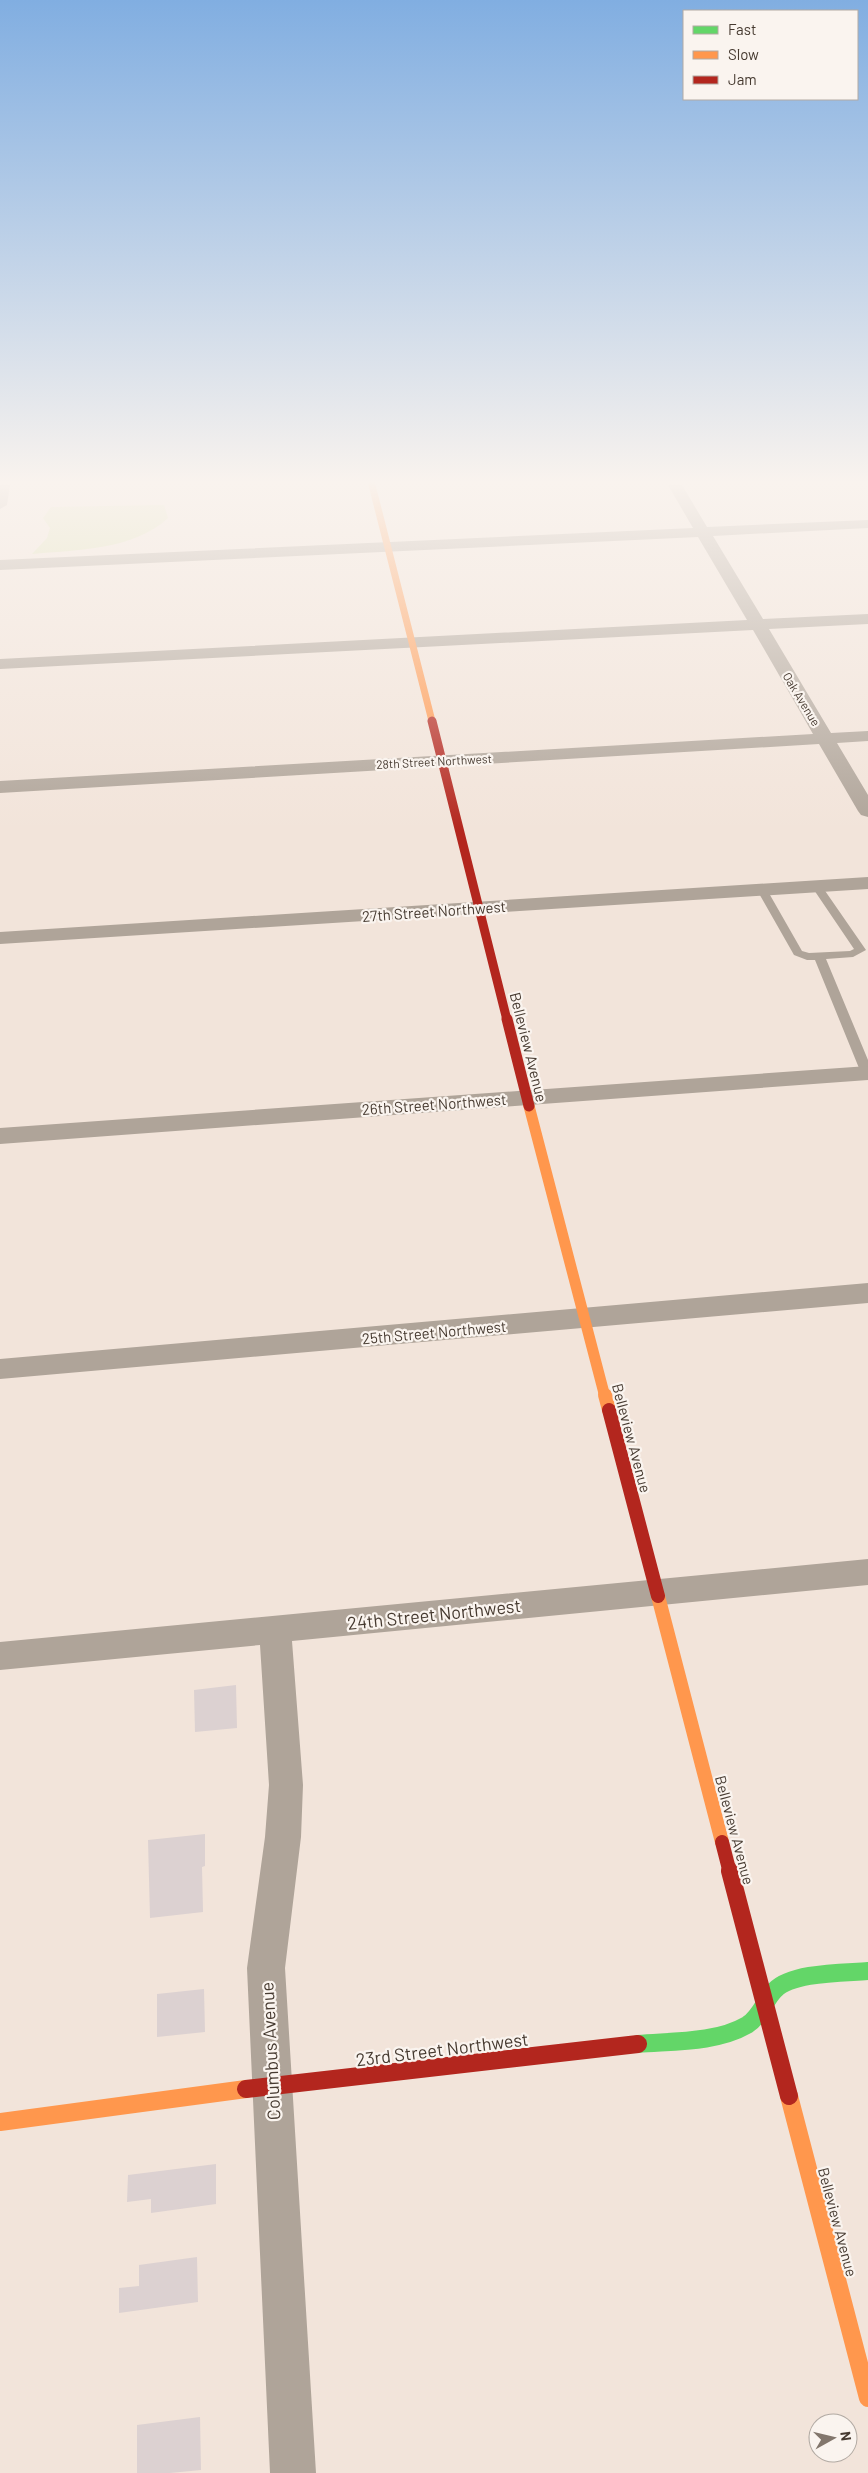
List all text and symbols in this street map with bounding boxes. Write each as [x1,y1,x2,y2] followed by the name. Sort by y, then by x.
[683,10,858,100] legend
[728,20,756,38] text: Fast
[728,45,759,63] text: Slow
[728,70,757,88] text: Jam
[781,670,823,728] street label: Oak Avenue
[376,751,492,771] street label: 28th Street Northwest
[361,897,507,925] street label: 27th Street Northwest
[507,990,551,1104] street label: Belleview Avenue
[361,1090,507,1118] street label: 26th Street Northwest
[361,1317,507,1347] street label: 25th Street Northwest
[609,1381,655,1495] street label: Belleview Avenue
[346,1594,522,1634] street label: 24th Street Northwest
[712,1773,758,1887] street label: Belleview Avenue
[255,1981,285,2121] street label: Columbus Avenue
[355,2028,529,2070] street label: 23rd Street Northwest
[815,2165,861,2279] street label: Belleview Avenue
[808,2413,858,2463] north arrow
[837,2430,855,2442] text: N

